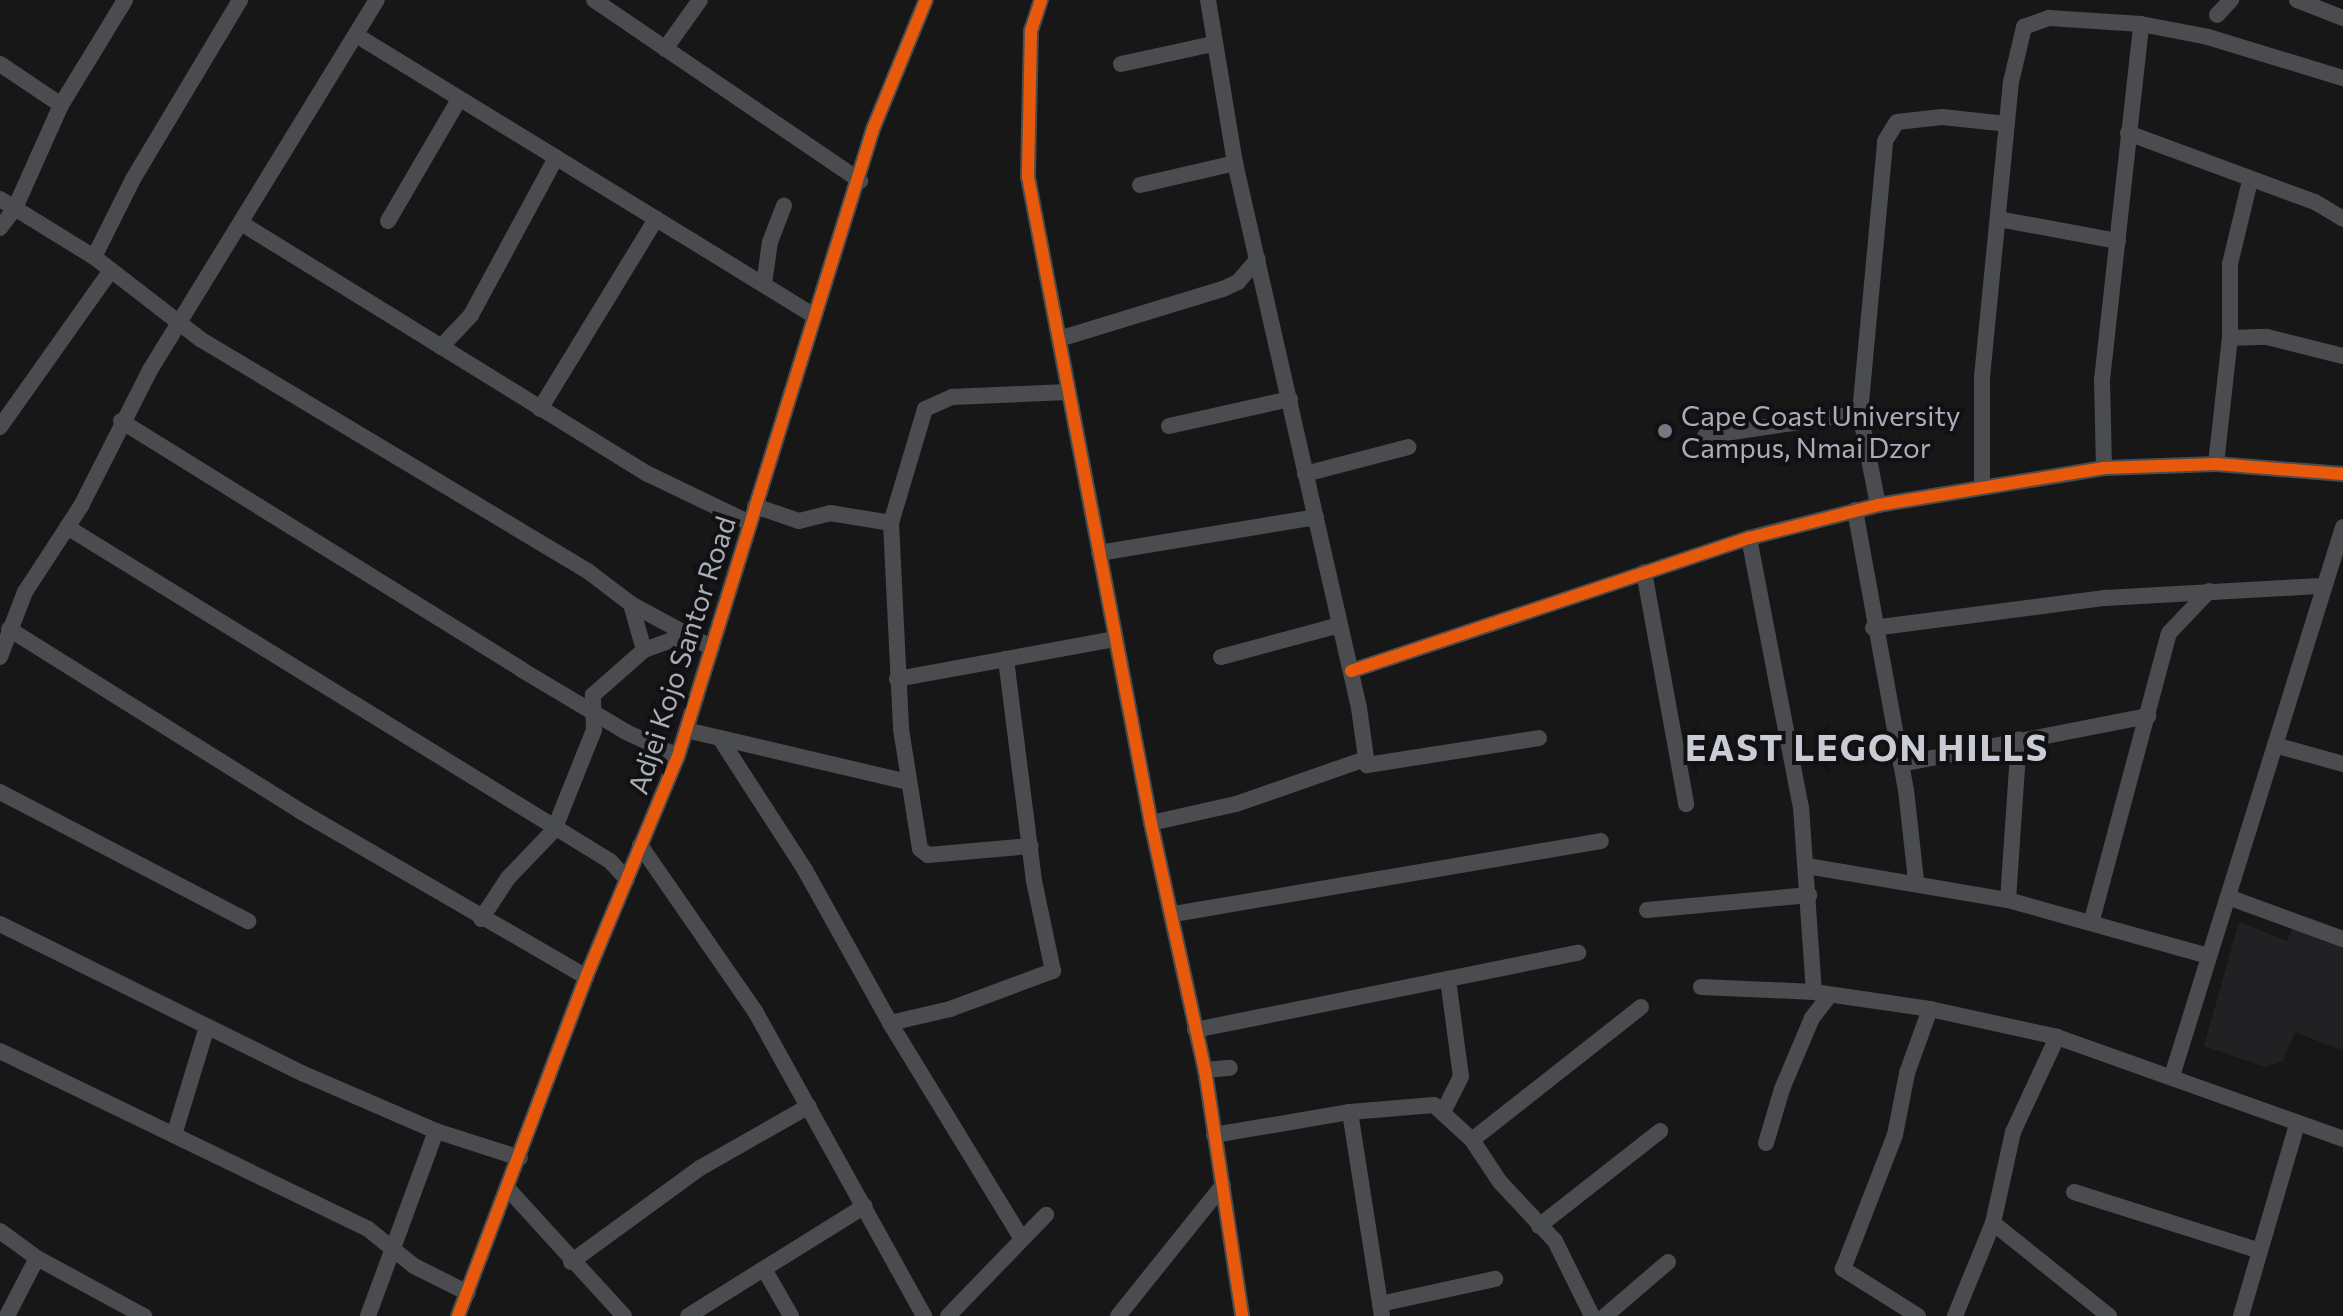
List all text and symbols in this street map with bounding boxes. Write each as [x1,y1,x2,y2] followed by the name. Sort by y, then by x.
[1681,398,1961,464] place label: Cape Coast University Campus, Nmai Dzor
[1656,422,1674,440] marker: Cape Coast University Campus, Nmai Dzor
[620,512,742,798] street label: Adjei Kojo Santor Road
[1685,725,2049,769] district label: EAST LEGON HILLS

